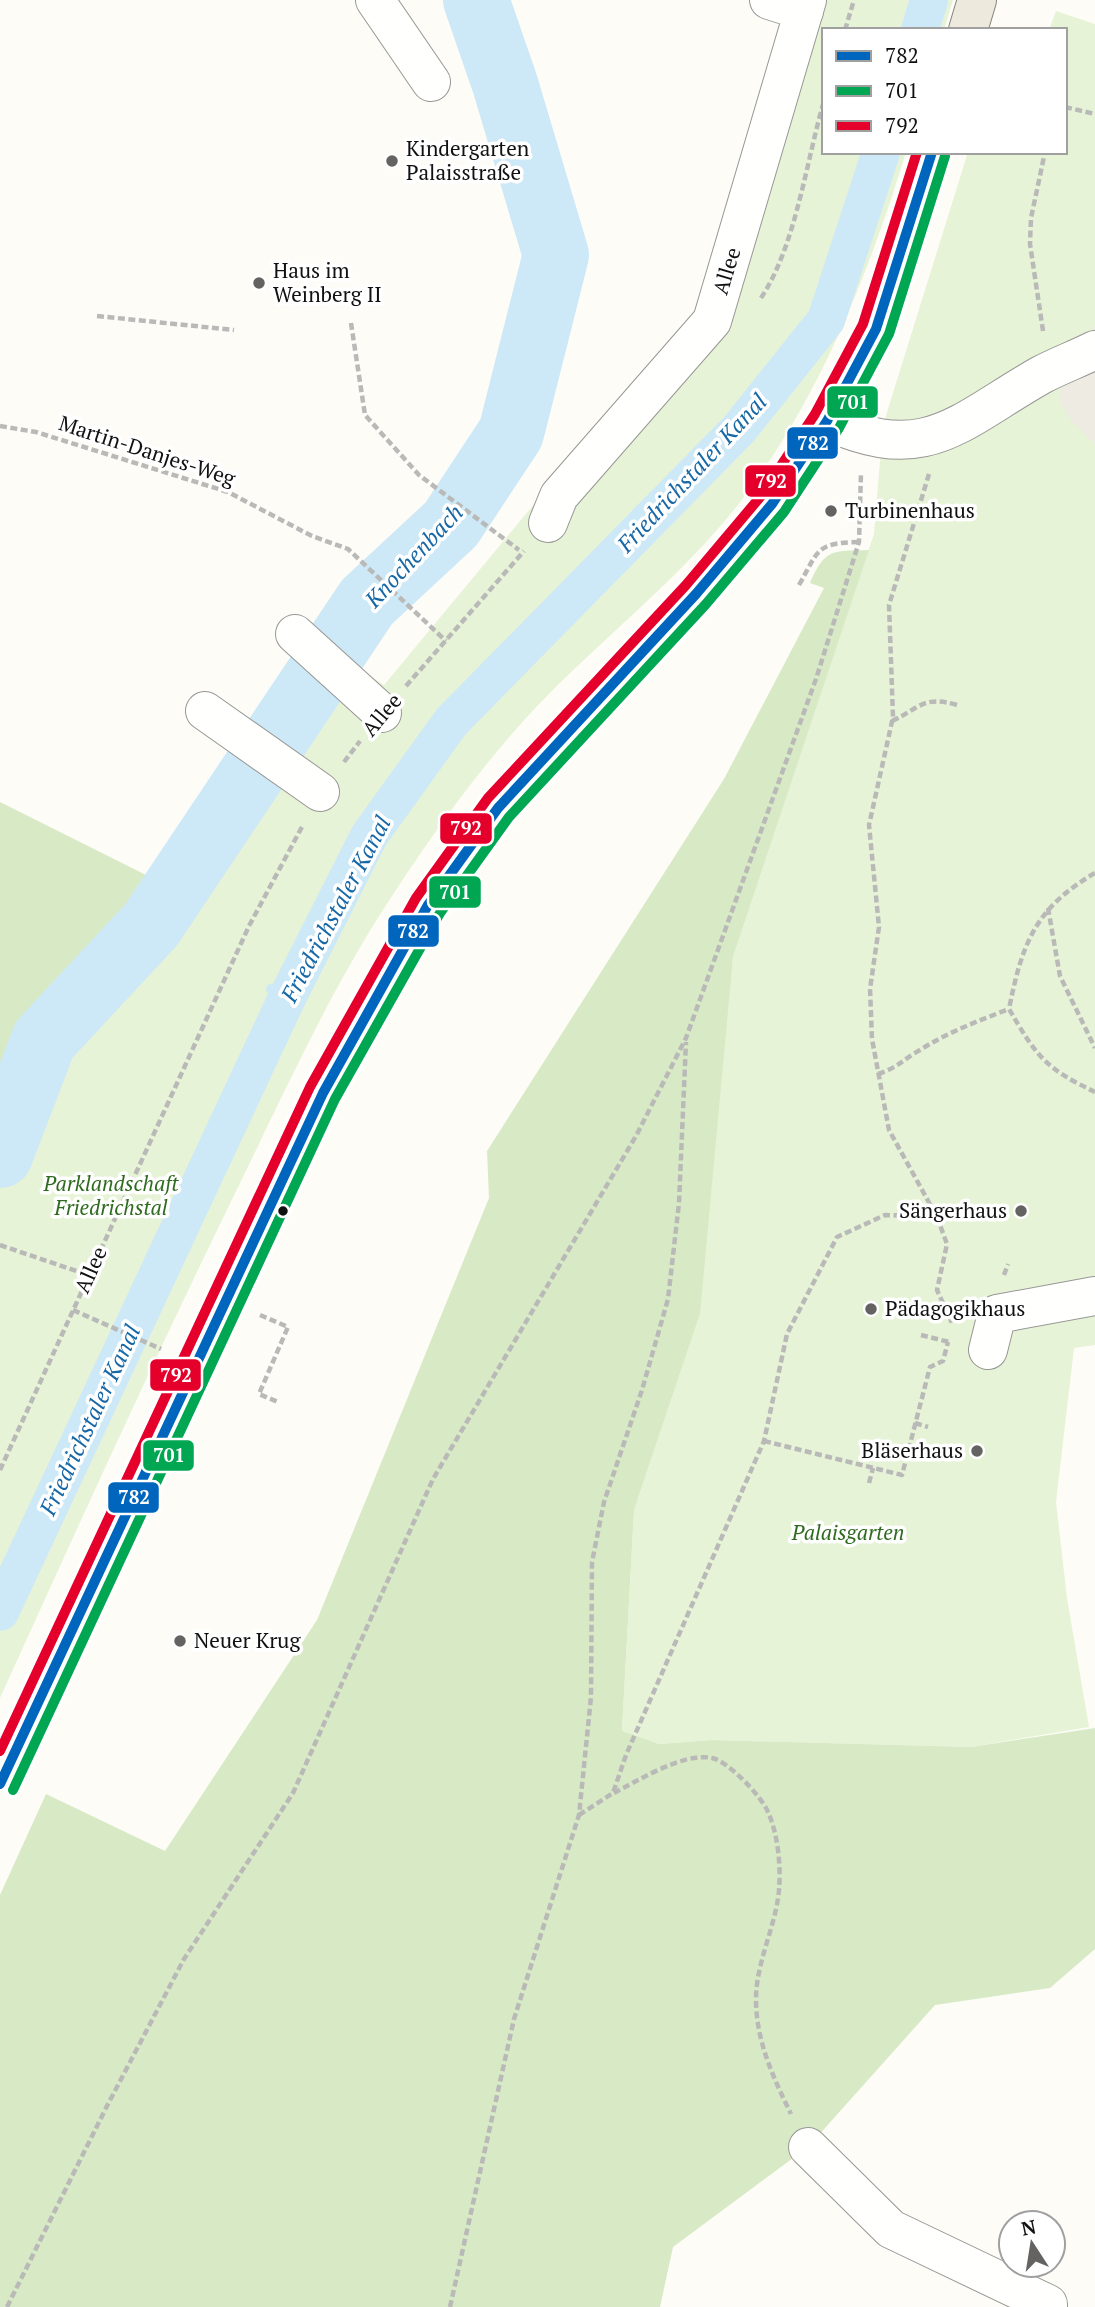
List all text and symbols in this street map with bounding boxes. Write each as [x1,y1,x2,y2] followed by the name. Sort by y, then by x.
[822,28,1067,154] legend
[885,41,919,69] text: 782
[885,76,919,104] text: 701
[885,111,919,139] text: 792
[406,134,530,186] place label: Kindergarten Palaisstraße
[384,153,400,169] marker: Kindergarten Palaisstraße
[706,244,746,298] street label: Allee
[273,256,382,308] place label: Haus im Weinberg II
[251,275,267,291] marker: Haus im Weinberg II
[826,385,879,419] line badge: 701
[609,386,774,560] water label: Friedrichstaler Kanal
[837,389,869,414] text: 701
[56,408,240,492] street label: Martin-Danjes-Weg
[786,426,839,460] line badge: 782
[797,430,829,455] text: 782
[744,464,797,498] line badge: 792
[755,468,787,493] text: 792
[845,496,975,524] place label: Turbinenhaus
[357,497,470,615] water label: Knochenbach
[823,503,839,519] marker: Turbinenhaus
[355,687,407,742] street label: Allee
[273,810,398,1008] water label: Friedrichstaler Kanal
[439,812,493,845] line badge: 792
[450,815,482,840] text: 792
[428,875,482,909] line badge: 701
[439,879,471,904] text: 701
[387,914,440,948] line badge: 782
[397,918,429,943] text: 782
[42,1169,179,1221] park label: Parklandschaft Friedrichstal
[899,1196,1007,1224] place label: Sängerhaus
[1013,1203,1029,1219] marker: Sängerhaus
[276,1204,290,1218] unlabelled marker
[68,1242,113,1297] street label: Allee
[885,1294,1025,1322] place label: Pädagogikhaus
[863,1301,879,1317] marker: Pädagogikhaus
[31,1319,148,1521] water label: Friedrichstaler Kanal
[149,1358,202,1392] line badge: 792
[160,1362,192,1387] text: 792
[861,1436,963,1464] place label: Bläserhaus
[142,1439,195,1472] line badge: 701
[153,1442,185,1467] text: 701
[969,1443,985,1459] marker: Bläserhaus
[107,1481,160,1514] line badge: 782
[118,1484,150,1509] text: 782
[791,1518,904,1546] park label: Palaisgarten
[194,1626,301,1654] place label: Neuer Krug
[172,1633,188,1649] marker: Neuer Krug
[997,2209,1067,2279] north arrow
[1019,2213,1039,2241] text: N

